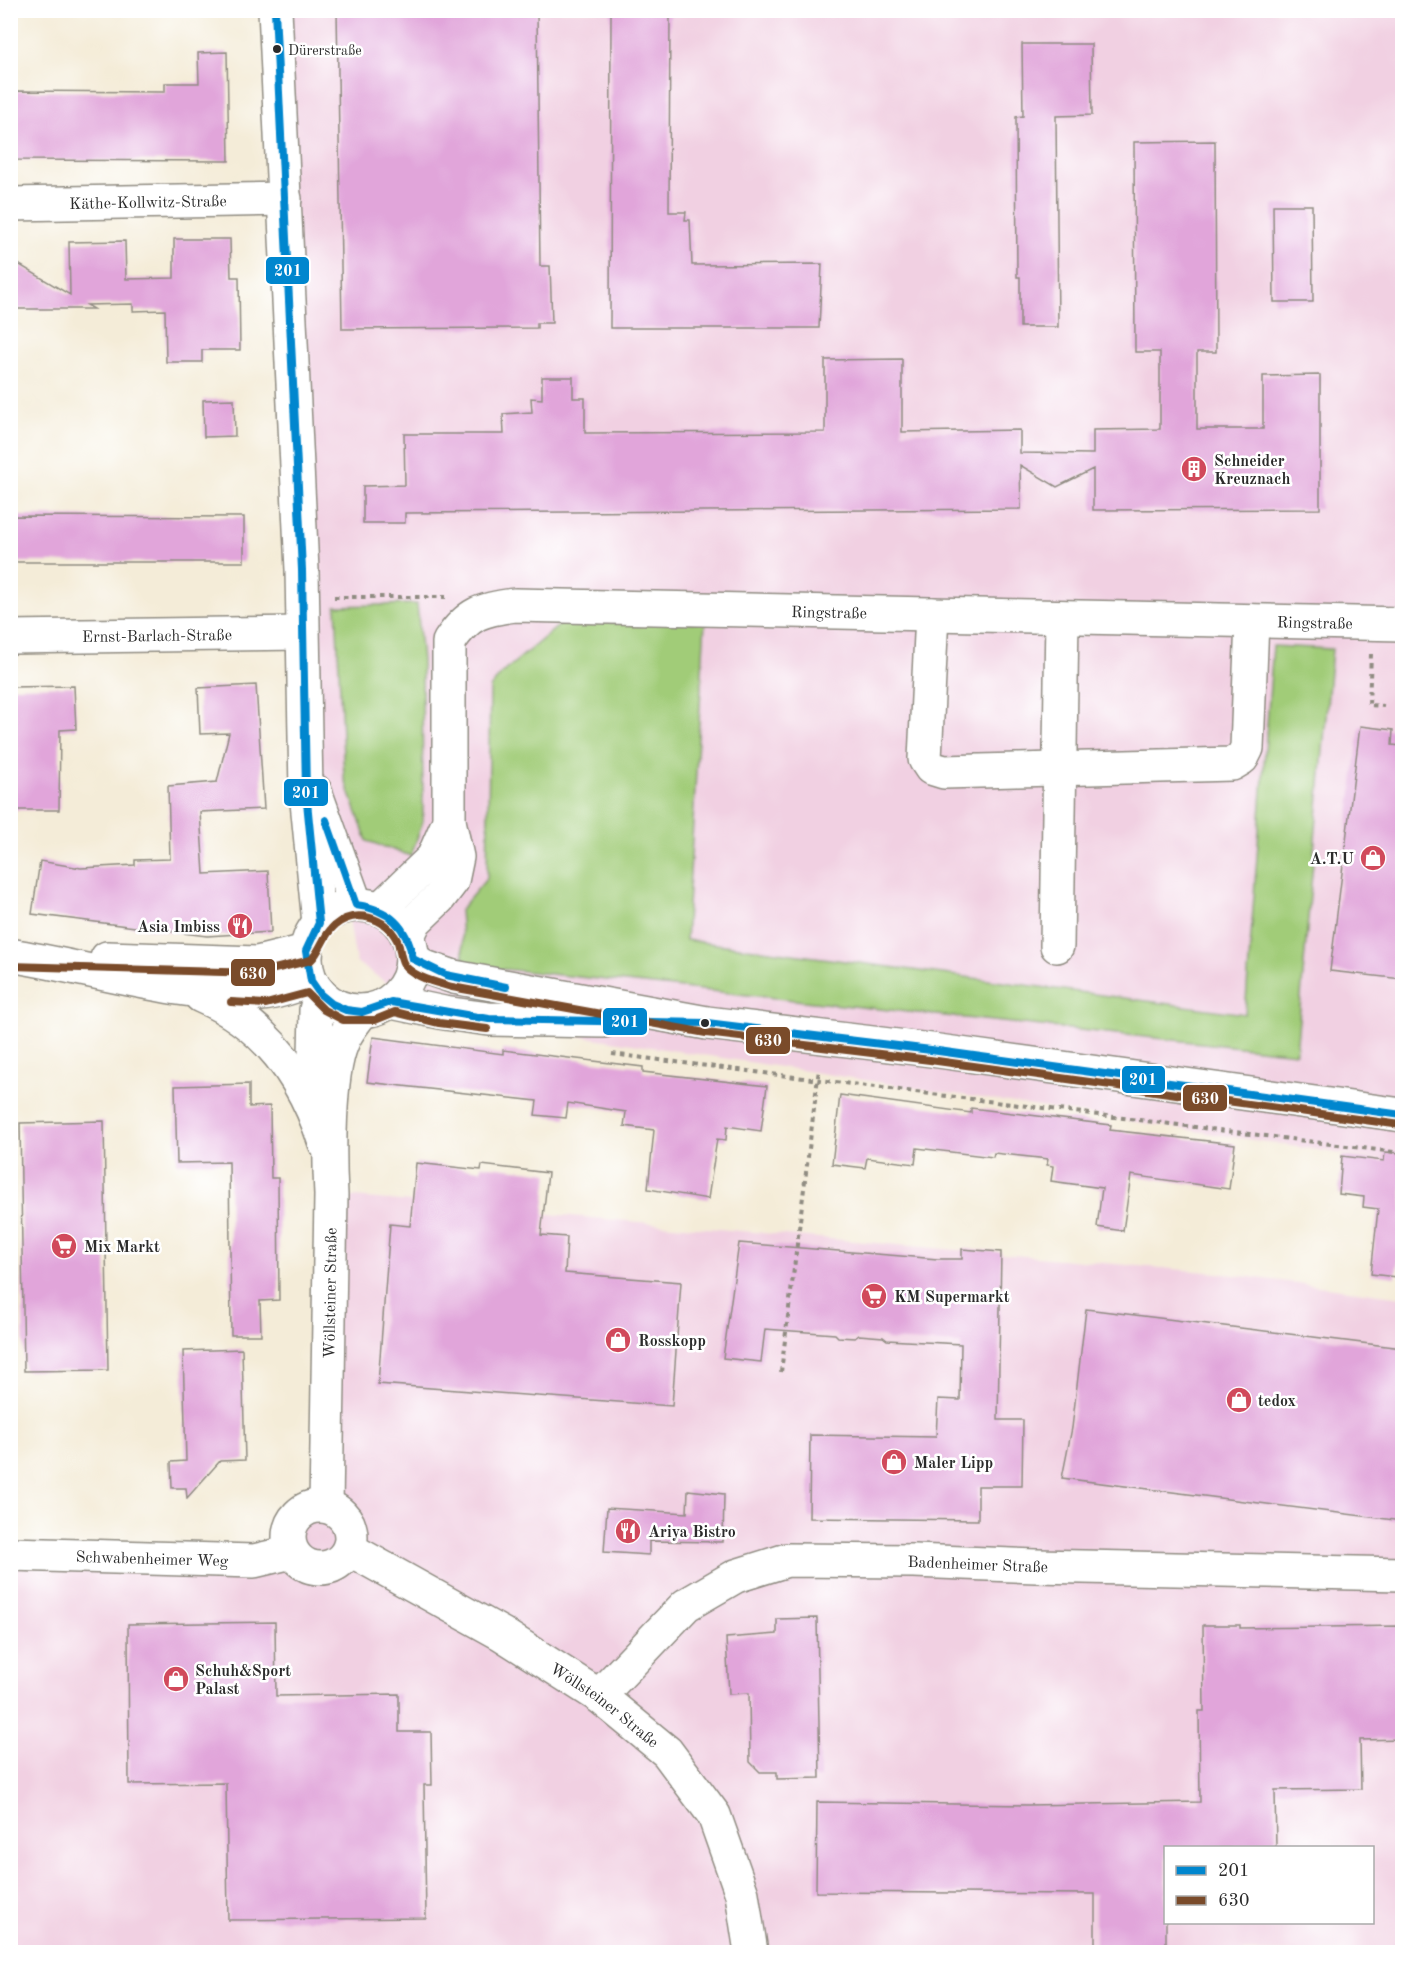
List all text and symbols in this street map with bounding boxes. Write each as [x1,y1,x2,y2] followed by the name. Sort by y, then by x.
[271,43,283,55] marker: Dürerstraße
[288,44,362,58] place label: Dürerstraße
[69,194,227,213] street label: Käthe-Kollwitz-Straße
[265,256,310,285] line badge: 201
[274,264,302,280] text: 201
[1179,454,1209,484] building icon: Schneider Kreuznach
[1214,454,1290,488] place label: Schneider Kreuznach
[791,605,867,623] street label: Ringstraße
[1277,615,1353,633] street label: Ringstraße
[82,628,232,646] street label: Ernst-Barlach-Straße
[283,778,329,807] line badge: 201
[292,786,320,802] text: 201
[1358,843,1388,873] shop icon: A.T.U
[1310,852,1354,868] place label: A.T.U
[225,911,255,941] restaurant icon: Asia Imbiss
[137,920,220,936] place label: Asia Imbiss
[230,958,276,987] line badge: 630
[239,967,267,983] text: 630
[602,1007,648,1036] line badge: 201
[611,1015,639,1031] text: 201
[699,1017,711,1029] unlabelled marker
[745,1026,791,1055] line badge: 630
[754,1034,782,1050] text: 630
[1121,1065,1166,1094] line badge: 201
[1129,1073,1157,1089] text: 201
[1182,1084,1228,1112] line badge: 630
[1191,1092,1219,1108] text: 630
[322,1228,340,1359] street label: Wöllsteiner Straße
[49,1231,79,1261] supermarket icon: Mix Markt
[84,1240,160,1256] place label: Mix Markt
[859,1281,889,1311] supermarket icon: KM Supermarkt
[894,1290,1010,1306] place label: KM Supermarkt
[603,1325,633,1355] shop icon: Rosskopp
[638,1334,706,1350] place label: Rosskopp
[1224,1385,1254,1415] shop icon: tedox
[1258,1394,1296,1410] place label: tedox
[879,1447,909,1477] shop icon: Maler Lipp
[914,1456,993,1472] place label: Maler Lipp
[613,1516,643,1546] restaurant icon: Ariya Bistro
[648,1525,736,1541] place label: Ariya Bistro
[75,1550,229,1570] street label: Schwabenheimer Weg
[907,1555,1048,1576] street label: Badenheimer Straße
[547,1661,661,1752] street label: Wöllsteiner Straße
[161,1664,191,1694] shop icon: Schuh&Sport Palast
[195,1664,291,1698] place label: Schuh&Sport Palast
[1164,1846,1374,1924] legend
[1218,1862,1249,1880] text: 201
[1218,1892,1249,1910] text: 630

